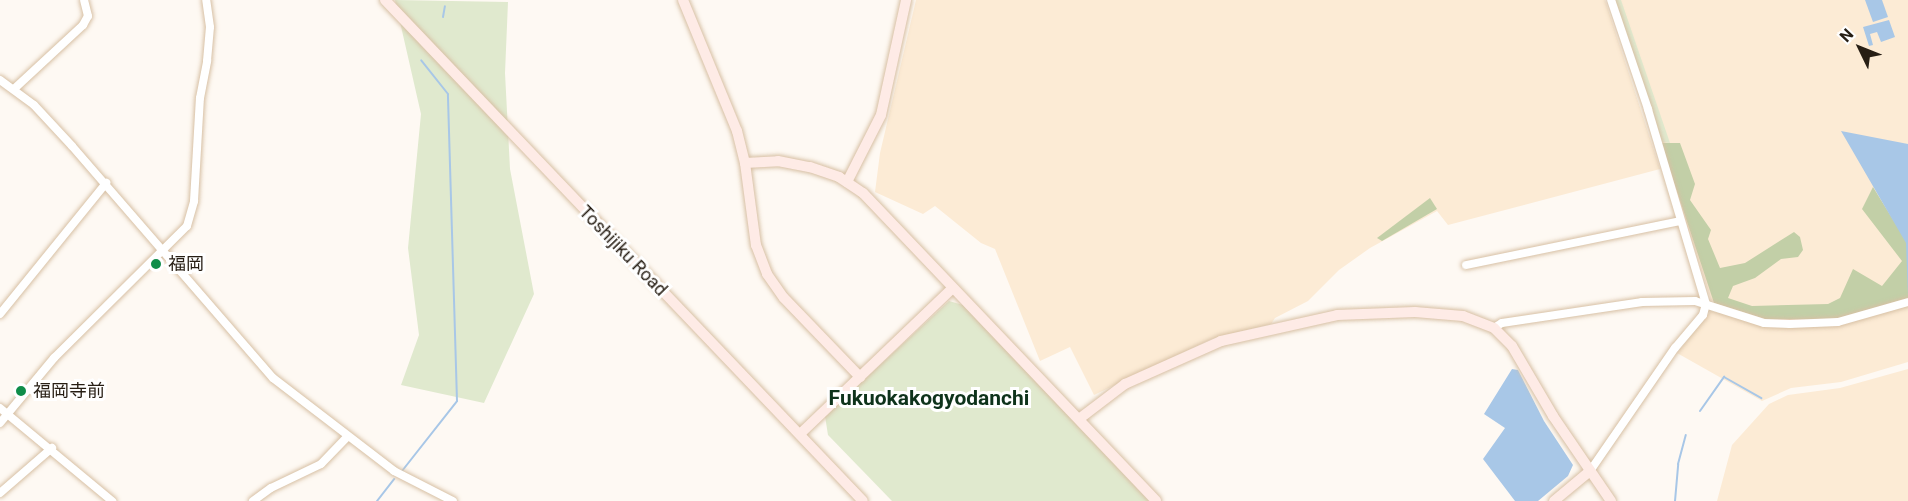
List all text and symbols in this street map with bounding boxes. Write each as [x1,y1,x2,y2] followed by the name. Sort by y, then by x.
[1830,18,1890,78] north arrow
[1836,25,1857,46] text: N
[575,201,671,301] street label: Toshijiku Road
[168,253,204,275] place label: 福岡
[149,257,163,271] marker: 福岡
[33,380,105,402] place label: 福岡寺前
[14,384,28,398] marker: 福岡寺前
[829,385,1029,411] district label: Fukuokakogyodanchi

